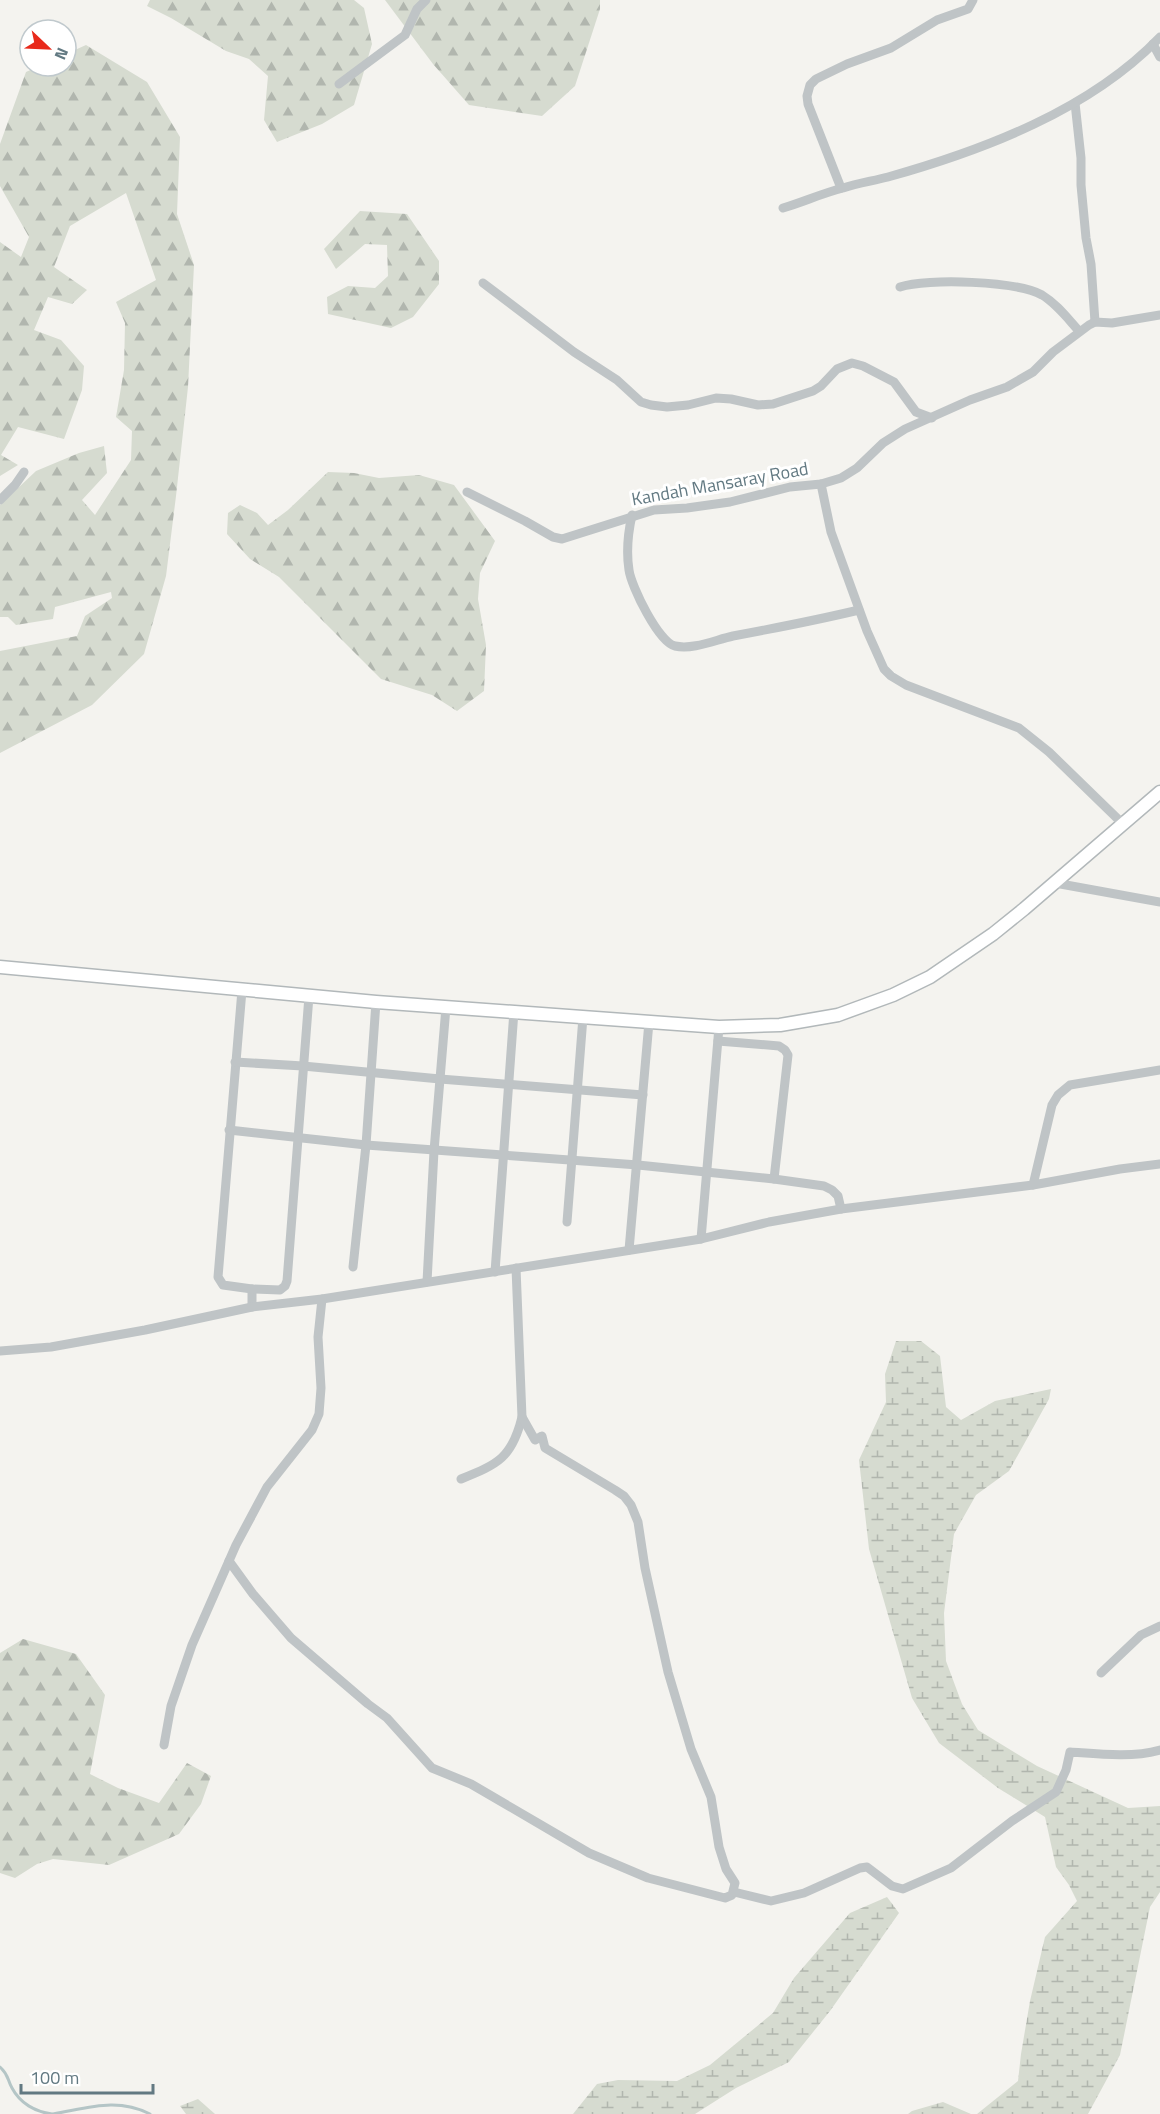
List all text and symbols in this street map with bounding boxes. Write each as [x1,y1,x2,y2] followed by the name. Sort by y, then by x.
[18,18,78,78] north arrow
[49,44,75,64] text: N
[629,455,810,512] street label: Kandah Mansaray Road
[21,2057,153,2095] scale bar
[30,2064,79,2091] text: 100 m

